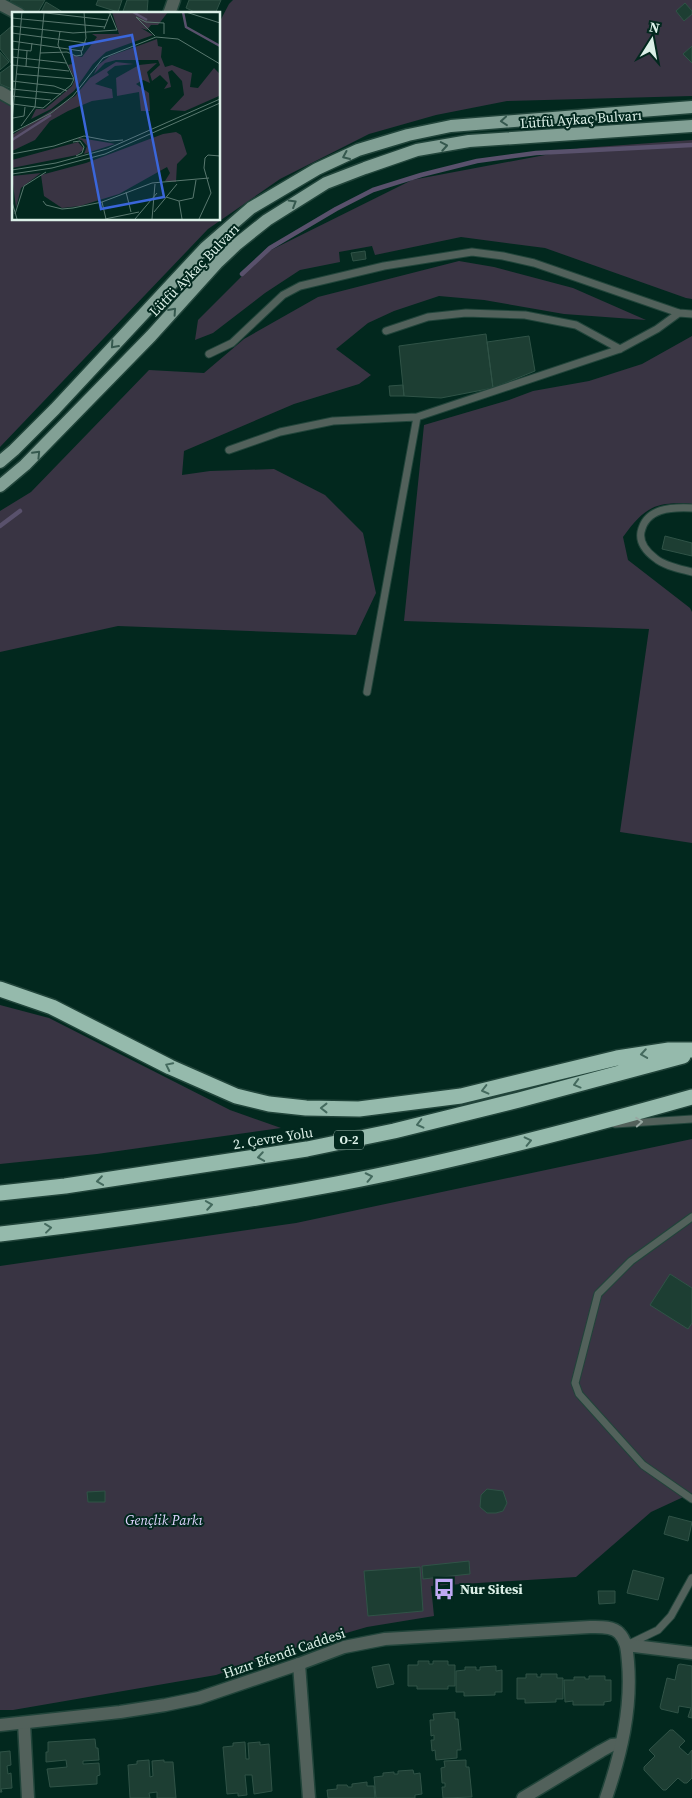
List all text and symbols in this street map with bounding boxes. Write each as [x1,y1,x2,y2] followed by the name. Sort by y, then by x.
[12,12,220,220] inset map
[627,15,677,65] north arrow
[648,16,661,38] text: N
[519,105,643,133] street label: Lütfü Aykaç Bulvarı
[499,115,507,126] one-way arrow
[440,141,449,151] one-way arrow
[342,149,351,160] one-way arrow
[288,199,297,209] one-way arrow
[144,219,244,321] street label: Lütfü Aykaç Bulvarı
[167,308,176,317] one-way arrow
[111,339,120,348] one-way arrow
[31,450,40,459] one-way arrow
[639,1048,648,1058] one-way arrow
[165,1062,174,1073] one-way arrow
[574,1079,582,1089] one-way arrow
[481,1084,490,1095] one-way arrow
[320,1103,328,1113] one-way arrow
[635,1117,643,1128] one-way arrow
[415,1118,424,1129] one-way arrow
[232,1122,314,1154] street label: 2. Çevre Yolu
[334,1130,364,1150] road number: O-2
[523,1136,532,1147] one-way arrow
[256,1151,265,1161] one-way arrow
[365,1172,374,1183] one-way arrow
[96,1175,104,1185] one-way arrow
[205,1201,214,1211] one-way arrow
[45,1223,53,1234] one-way arrow
[125,1510,203,1530] park label: Gençlik Parkı
[431,1576,457,1602] bus stop icon: Nur Sitesi
[460,1579,523,1599] place label: Nur Sitesi
[220,1623,348,1683] street label: Hızır Efendi Caddesi

